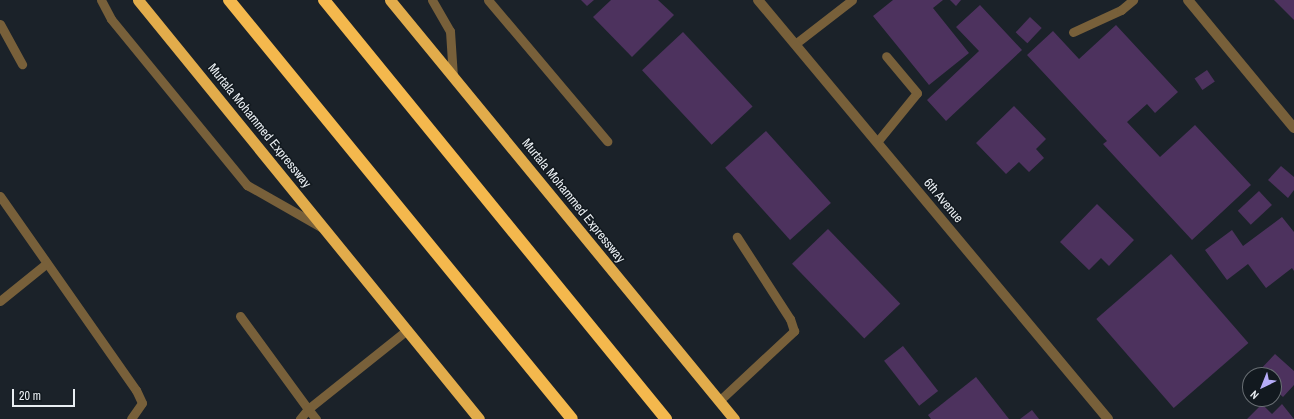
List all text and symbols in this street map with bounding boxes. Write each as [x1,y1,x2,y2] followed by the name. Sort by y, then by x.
[204,61,314,191] street label: Murtala Mohammed Expressway
[518,136,628,266] street label: Murtala Mohammed Expressway
[920,175,966,227] street label: 6th Avenue
[1242,367,1282,407] north arrow
[14,381,77,407] scale bar
[19,388,41,404] text: 20 m
[1247,388,1262,402] text: N

